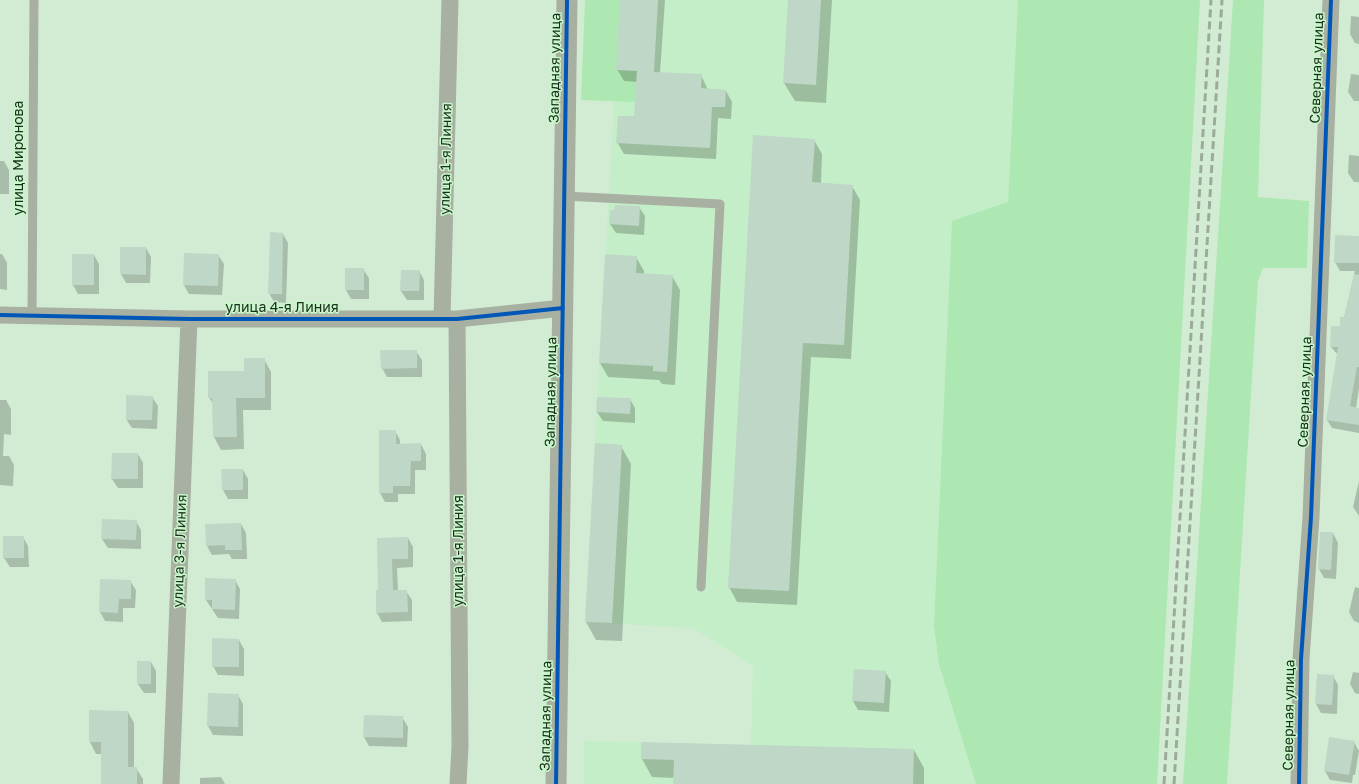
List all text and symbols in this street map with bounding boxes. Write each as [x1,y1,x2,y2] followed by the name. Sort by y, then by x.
[1307,12,1327,124] street label: Северная улица
[546,13,564,123] street label: Западная улица
[11,101,27,215] street label: улица Миронова
[437,103,455,215] street label: улица 1-я Линия
[225,300,339,316] street label: улица 4-я Линия
[1295,336,1315,448] street label: Северная улица
[542,337,560,447] street label: Западная улица
[170,494,190,608] street label: улица 3-я Линия
[451,495,467,607] street label: улица 1-я Линия
[1280,659,1298,771] street label: Северная улица
[537,661,555,771] street label: Западная улица

